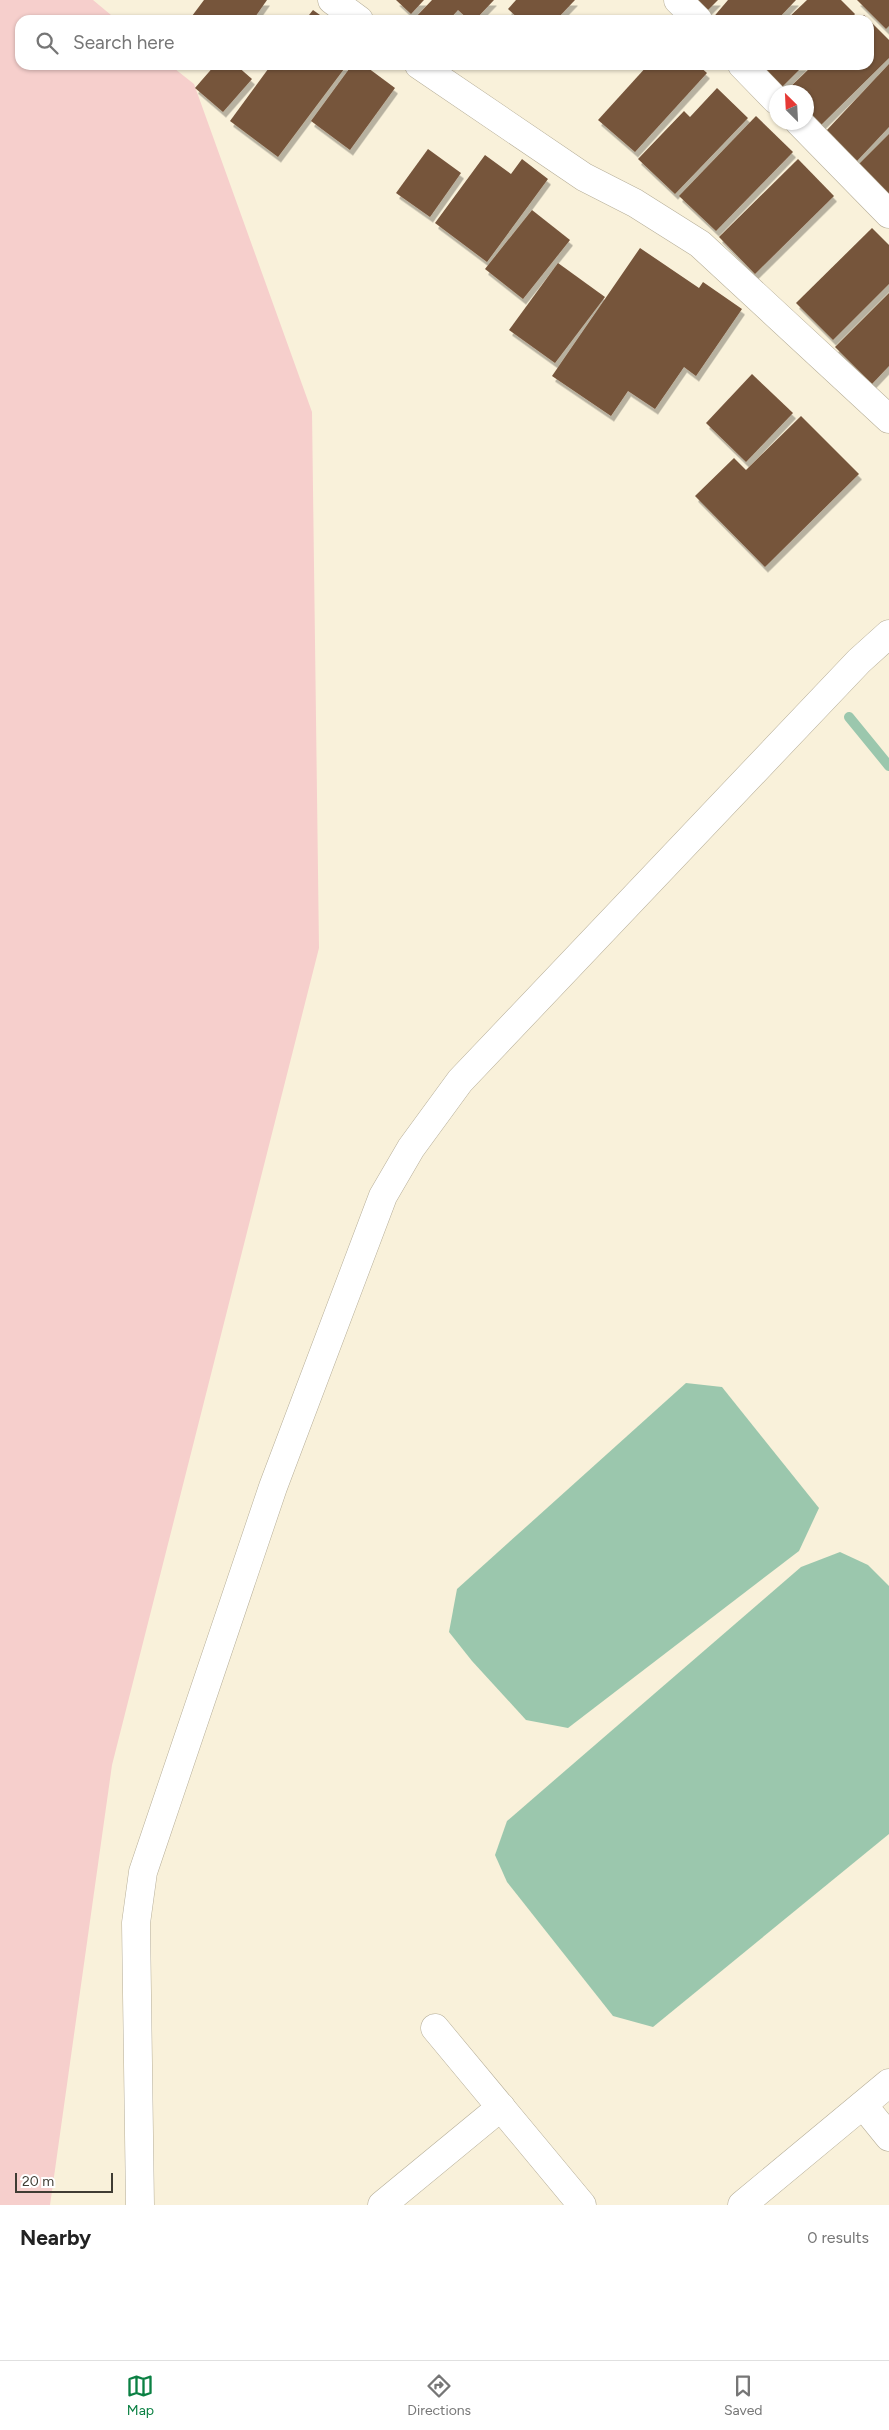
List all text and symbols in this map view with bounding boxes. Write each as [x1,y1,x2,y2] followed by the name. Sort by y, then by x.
[15,15,874,70] search box
[33,29,61,57] icon: search
[73,31,175,54] text: Search here
[769,85,814,130] north arrow
[15,2170,112,2193] scale bar
[22,2173,54,2190] text: 20 m
[20,2225,91,2250] text: Nearby
[807,2228,869,2247] text: 0 results
[126,2372,154,2419] tab: Map
[407,2372,471,2419] tab: Directions
[724,2372,763,2419] tab: Saved

